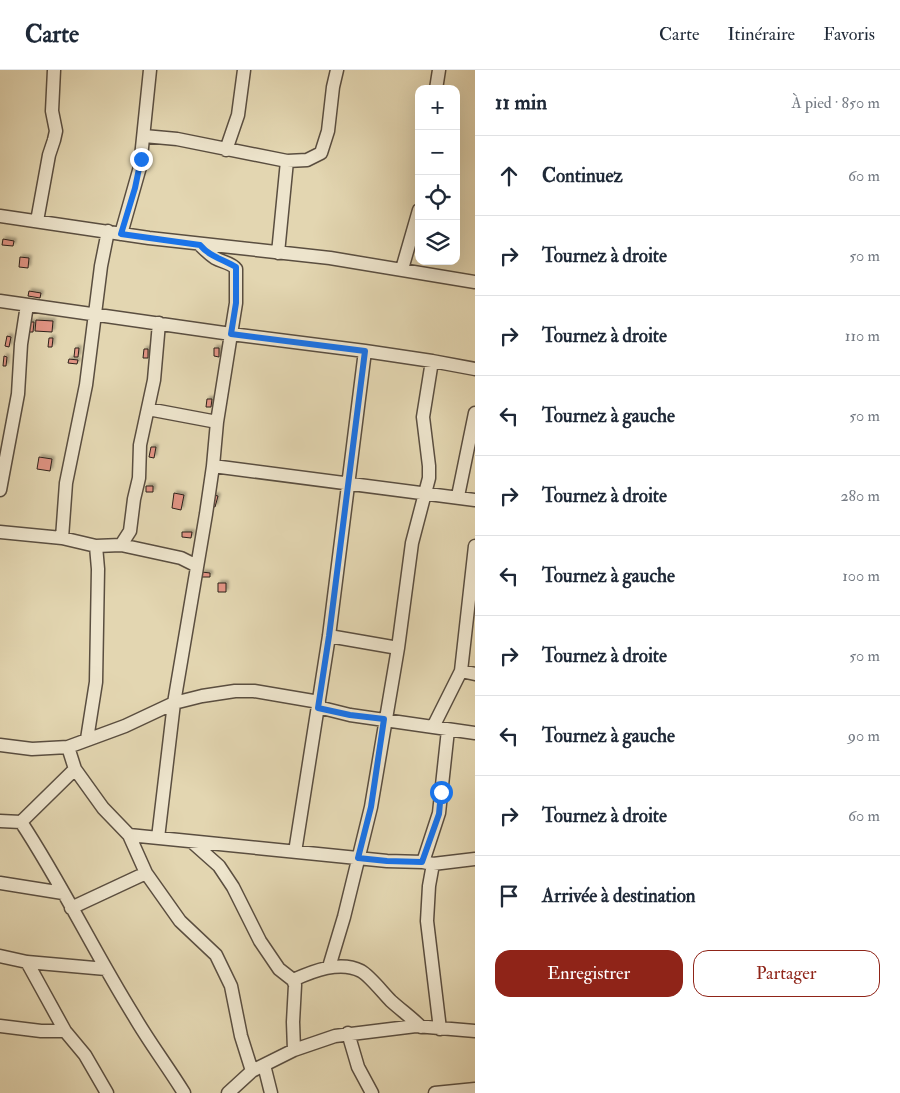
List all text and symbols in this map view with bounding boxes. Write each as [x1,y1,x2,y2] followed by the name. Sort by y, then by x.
[25,19,79,50] text: Carte
[659,23,700,46] text: Carte
[728,23,795,46] text: Itinéraire
[823,23,875,46] text: Favoris
[415,85,460,265] map controls
[415,85,460,130] button: +
[495,89,547,116] text: 11 min
[791,93,880,113] text: À pied · 850 m
[415,130,460,175] button: −
[130,148,153,171] route end
[495,162,523,190] icon: ahead
[542,164,623,188] text: Continuez
[848,166,880,186] text: 60 m
[415,175,460,220] button: locate
[415,220,460,265] button: layers
[495,242,523,270] icon: right
[542,244,667,268] text: Tournez à droite
[849,246,880,266] text: 50 m
[495,322,523,350] icon: right
[542,324,667,348] text: Tournez à droite
[845,326,880,346] text: 110 m
[495,402,523,430] icon: left
[542,404,675,428] text: Tournez à gauche
[849,406,880,426] text: 50 m
[495,482,523,510] icon: right
[542,484,667,508] text: Tournez à droite
[840,486,880,506] text: 280 m
[495,562,523,590] icon: left
[542,564,675,588] text: Tournez à gauche
[842,566,880,586] text: 100 m
[495,642,523,670] icon: right
[542,644,667,668] text: Tournez à droite
[849,646,880,666] text: 50 m
[495,722,523,750] icon: left
[542,724,675,748] text: Tournez à gauche
[848,726,880,746] text: 90 m
[430,781,453,804] route start
[495,802,523,830] icon: right
[542,804,667,828] text: Tournez à droite
[848,806,880,826] text: 60 m
[495,882,523,910] icon: arrive
[542,884,696,908] text: Arrivée à destination
[495,950,683,997] button: Enregistrer
[693,950,880,997] button: Partager

